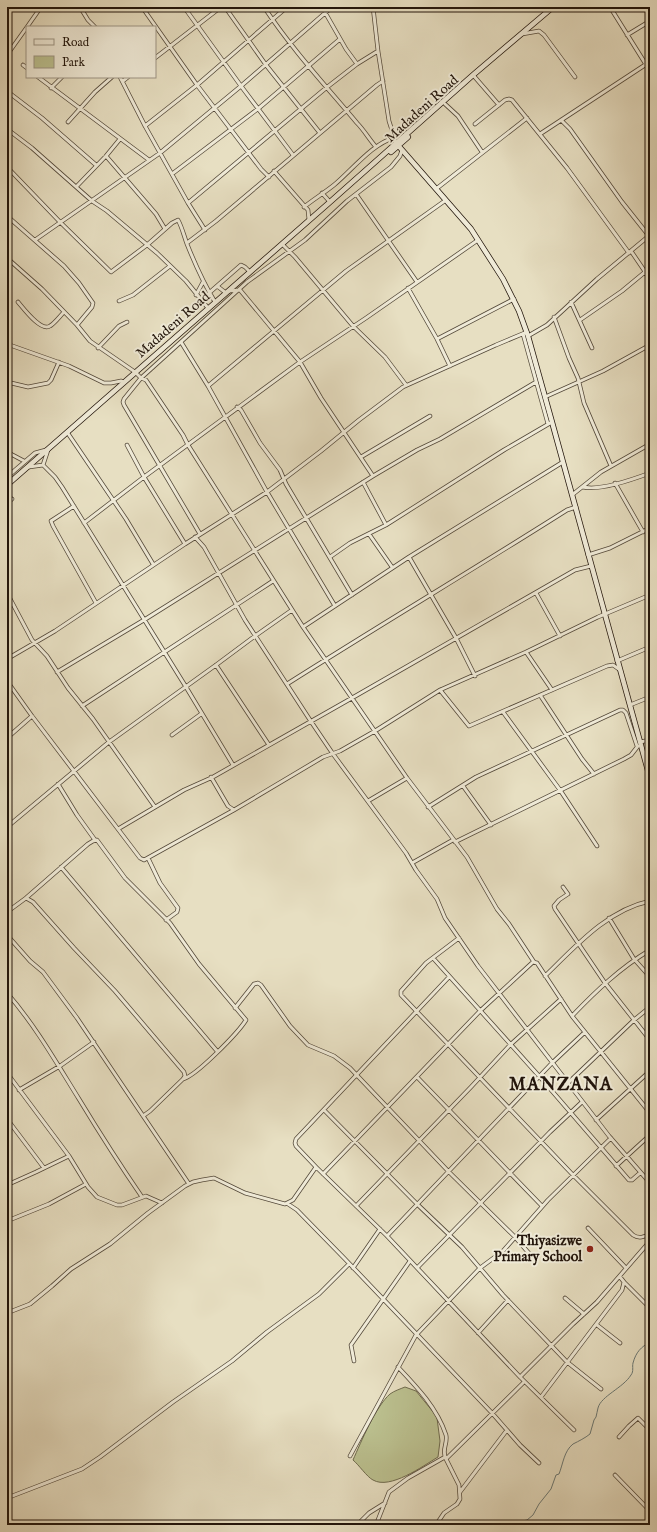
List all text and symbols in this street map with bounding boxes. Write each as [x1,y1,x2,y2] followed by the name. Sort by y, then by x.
[26,26,156,78] legend
[62,35,90,50] text: Road
[62,55,85,70] text: Park
[382,71,463,147] street label: Madadeni Road
[132,288,214,362] street label: Madadeni Road
[509,1074,613,1097] district label: MANZANA
[494,1232,583,1266] place label: Thiyasizwe Primary School
[585,1244,595,1254] marker: Thiyasizwe Primary School

